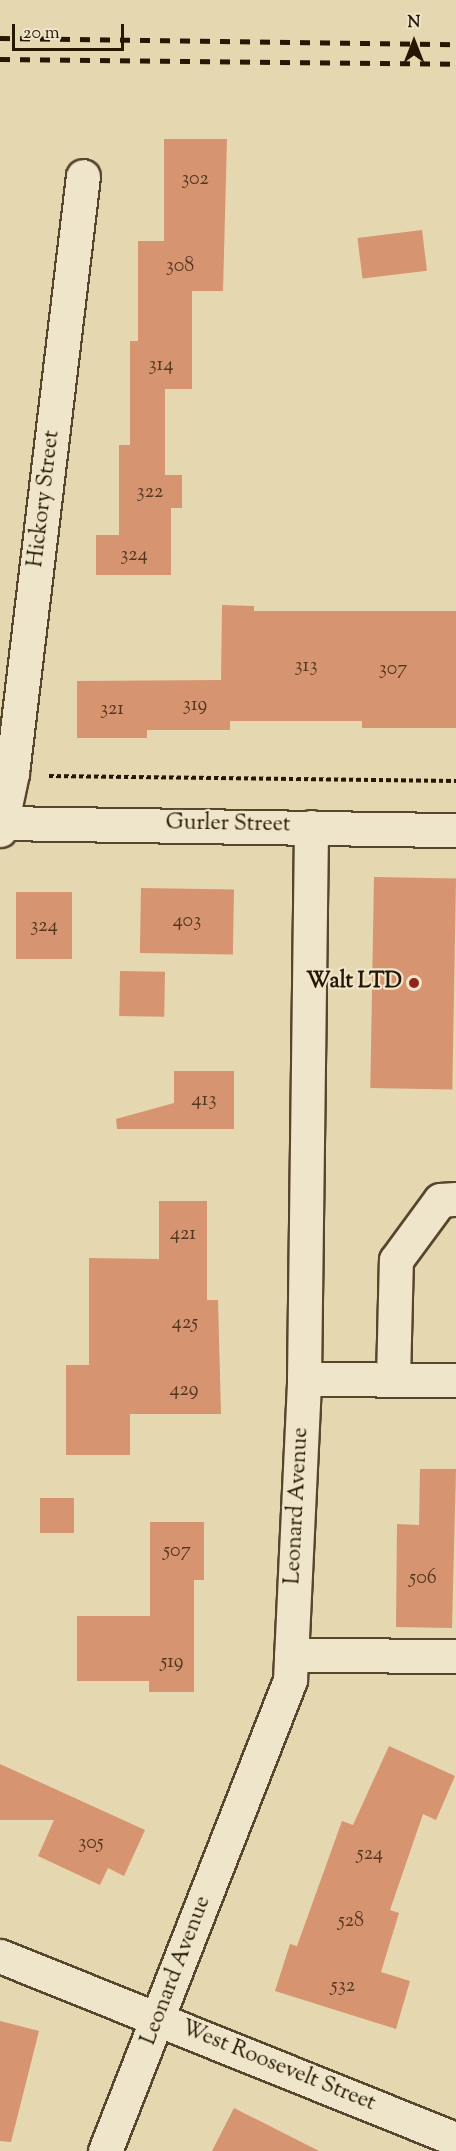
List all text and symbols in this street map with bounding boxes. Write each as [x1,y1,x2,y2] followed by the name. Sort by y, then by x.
[15,12,128,50] scale bar
[384,12,444,72] north arrow
[408,12,420,35] text: N
[23,21,60,47] text: 20 m
[181,167,209,191] house number: 302
[166,254,194,278] house number: 308
[149,353,173,377] house number: 314
[24,429,66,569] street label: Hickory Street
[137,480,163,504] house number: 322
[120,543,148,567] house number: 324
[295,654,317,678] house number: 313
[379,657,407,681] house number: 307
[183,693,207,717] house number: 319
[100,697,124,721] house number: 321
[165,811,291,839] street label: Gurler Street
[173,909,201,933] house number: 403
[30,914,58,938] house number: 324
[306,970,402,996] place label: Walt LTD
[407,976,421,990] marker: Walt LTD
[192,1088,216,1112] house number: 413
[170,1222,196,1246] house number: 421
[172,1311,198,1335] house number: 425
[169,1378,199,1402] house number: 429
[281,1427,315,1585] street label: Leonard Avenue
[163,1539,191,1563] house number: 507
[409,1566,437,1590] house number: 506
[160,1650,184,1674] house number: 519
[78,1831,104,1855] house number: 305
[357,1842,383,1866] house number: 524
[136,1893,218,2049] street label: Leonard Avenue
[338,1909,364,1933] house number: 528
[331,1974,355,1998] house number: 532
[177,2016,379,2118] street label: West Roosevelt Street

